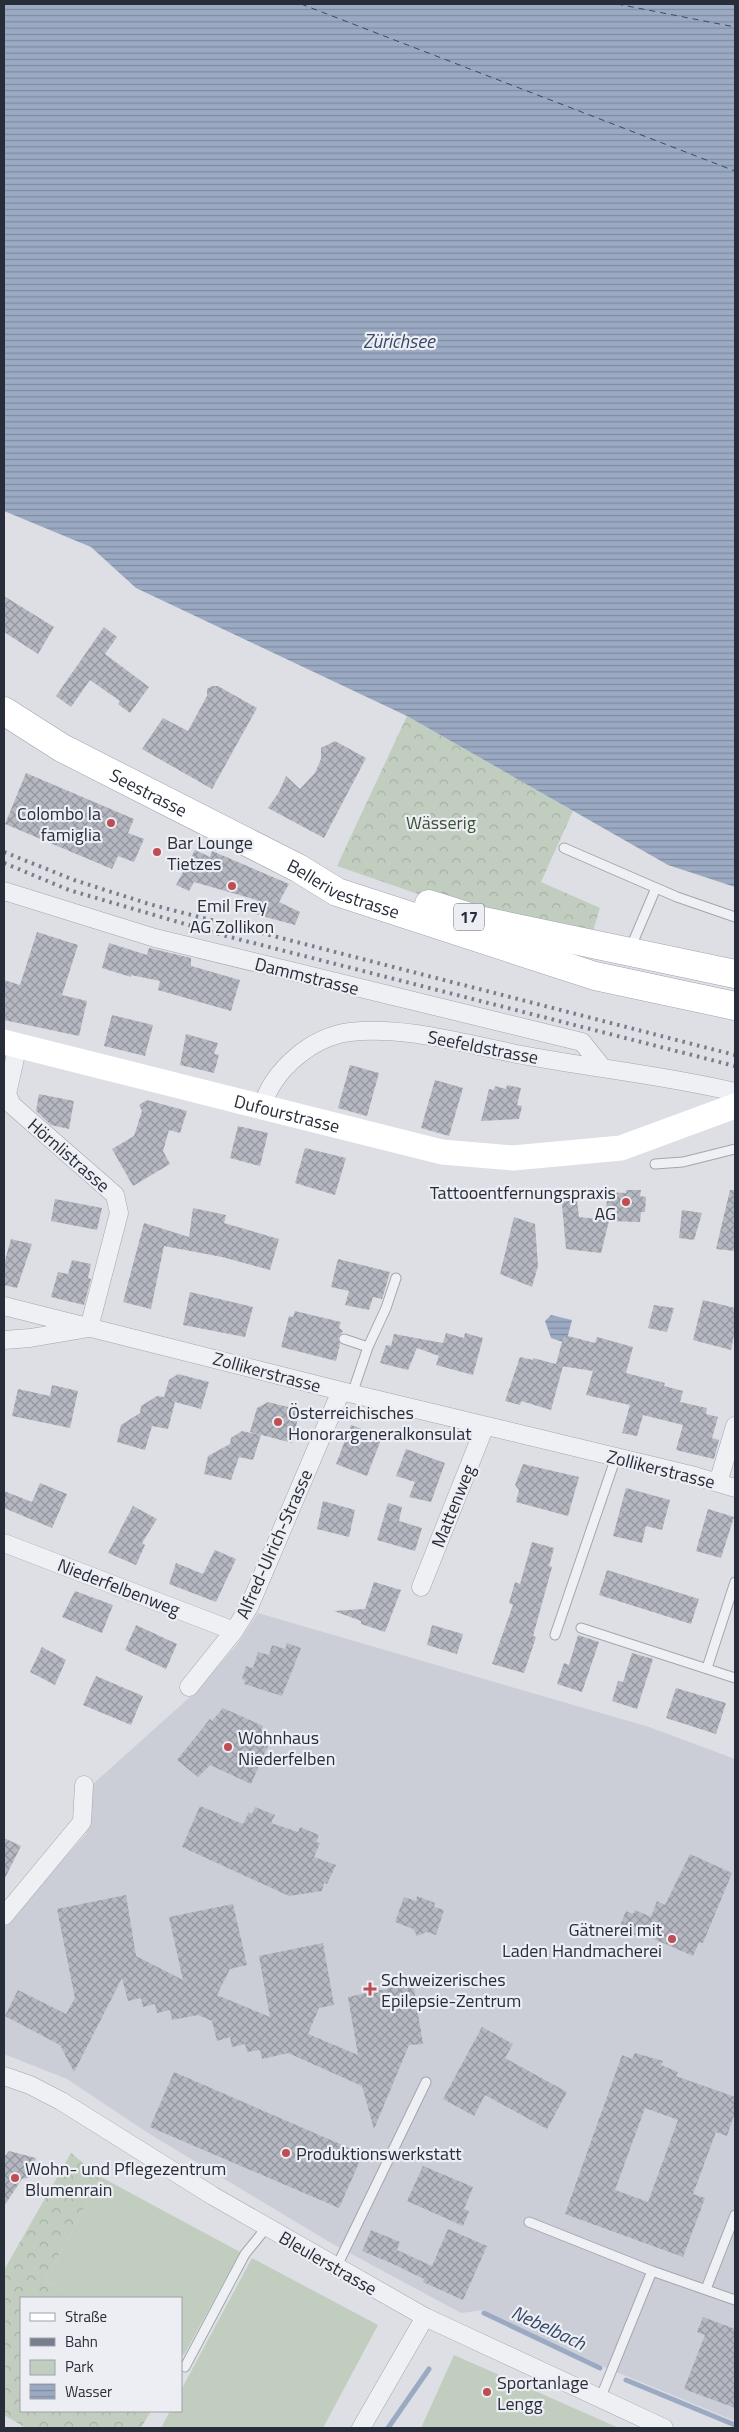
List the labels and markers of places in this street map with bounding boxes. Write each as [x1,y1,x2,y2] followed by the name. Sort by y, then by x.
[17,800,101,848] place label: Colombo la famiglia
[105,817,117,829] marker: Colombo la famiglia
[167,829,253,877] place label: Bar Lounge Tietzes
[151,846,163,858] marker: Bar Lounge Tietzes
[226,880,238,892] marker: Emil Frey AG Zollikon
[190,892,274,940] place label: Emil Frey AG Zollikon
[430,1179,616,1227] place label: Tattooentfernungspraxis AG
[620,1196,632,1208] marker: Tattooentfernungspraxis AG
[288,1399,472,1447] place label: Österreichisches Honorargeneralkonsulat
[272,1416,284,1428] marker: Österreichisches Honorargeneralkonsulat
[238,1724,335,1772] place label: Wohnhaus Niederfelben
[222,1741,234,1753] marker: Wohnhaus Niederfelben
[502,1916,663,1964] place label: Gätnerei mit Laden Handmacherei
[666,1933,678,1945] marker: Gätnerei mit Laden Handmacherei
[381,1966,521,2014] place label: Schweizerisches Epilepsie-Zentrum
[363,1982,377,1996] marker: Schweizerisches Epilepsie-Zentrum
[296,2140,462,2167] place label: Produktionswerkstatt
[280,2147,292,2159] marker: Produktionswerkstatt
[25,2155,226,2203] place label: Wohn- und Pflegezentrum Blumenrain
[9,2172,21,2184] marker: Wohn- und Pflegezentrum Blumenrain
[497,2369,589,2417] place label: Sportanlage Lengg
[481,2386,493,2398] marker: Sportanlage Lengg

